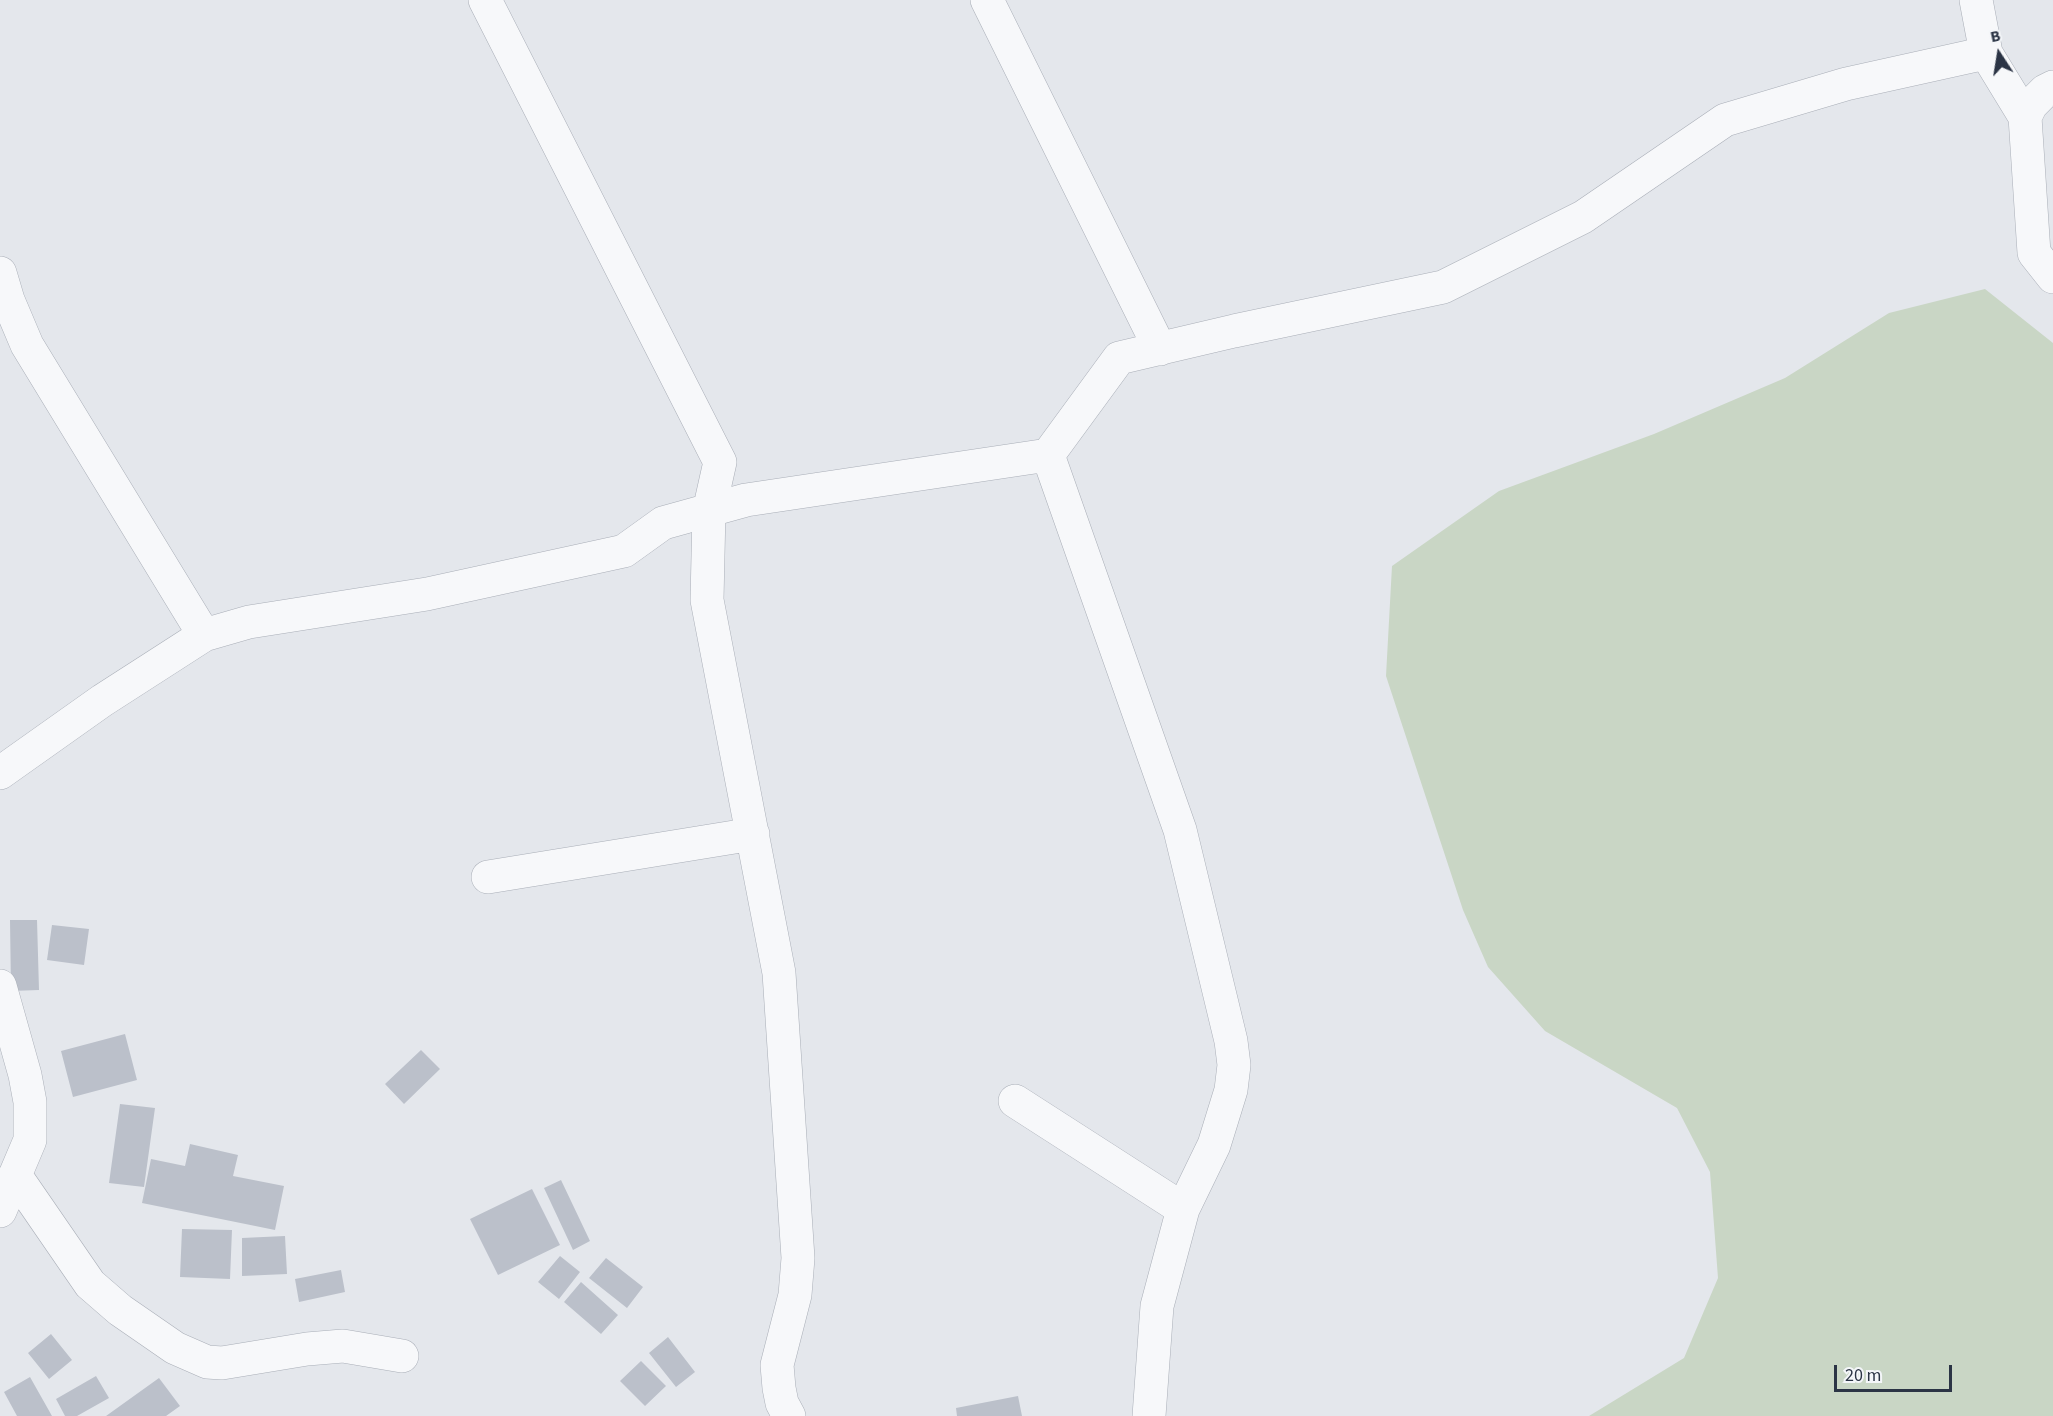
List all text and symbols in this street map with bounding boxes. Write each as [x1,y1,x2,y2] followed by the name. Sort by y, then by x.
[1969,24,2029,84] north arrow
[1988,25,2002,48] text: B
[1837,1353,1956,1391] scale bar
[1845,1363,1881,1388] text: 20 m

